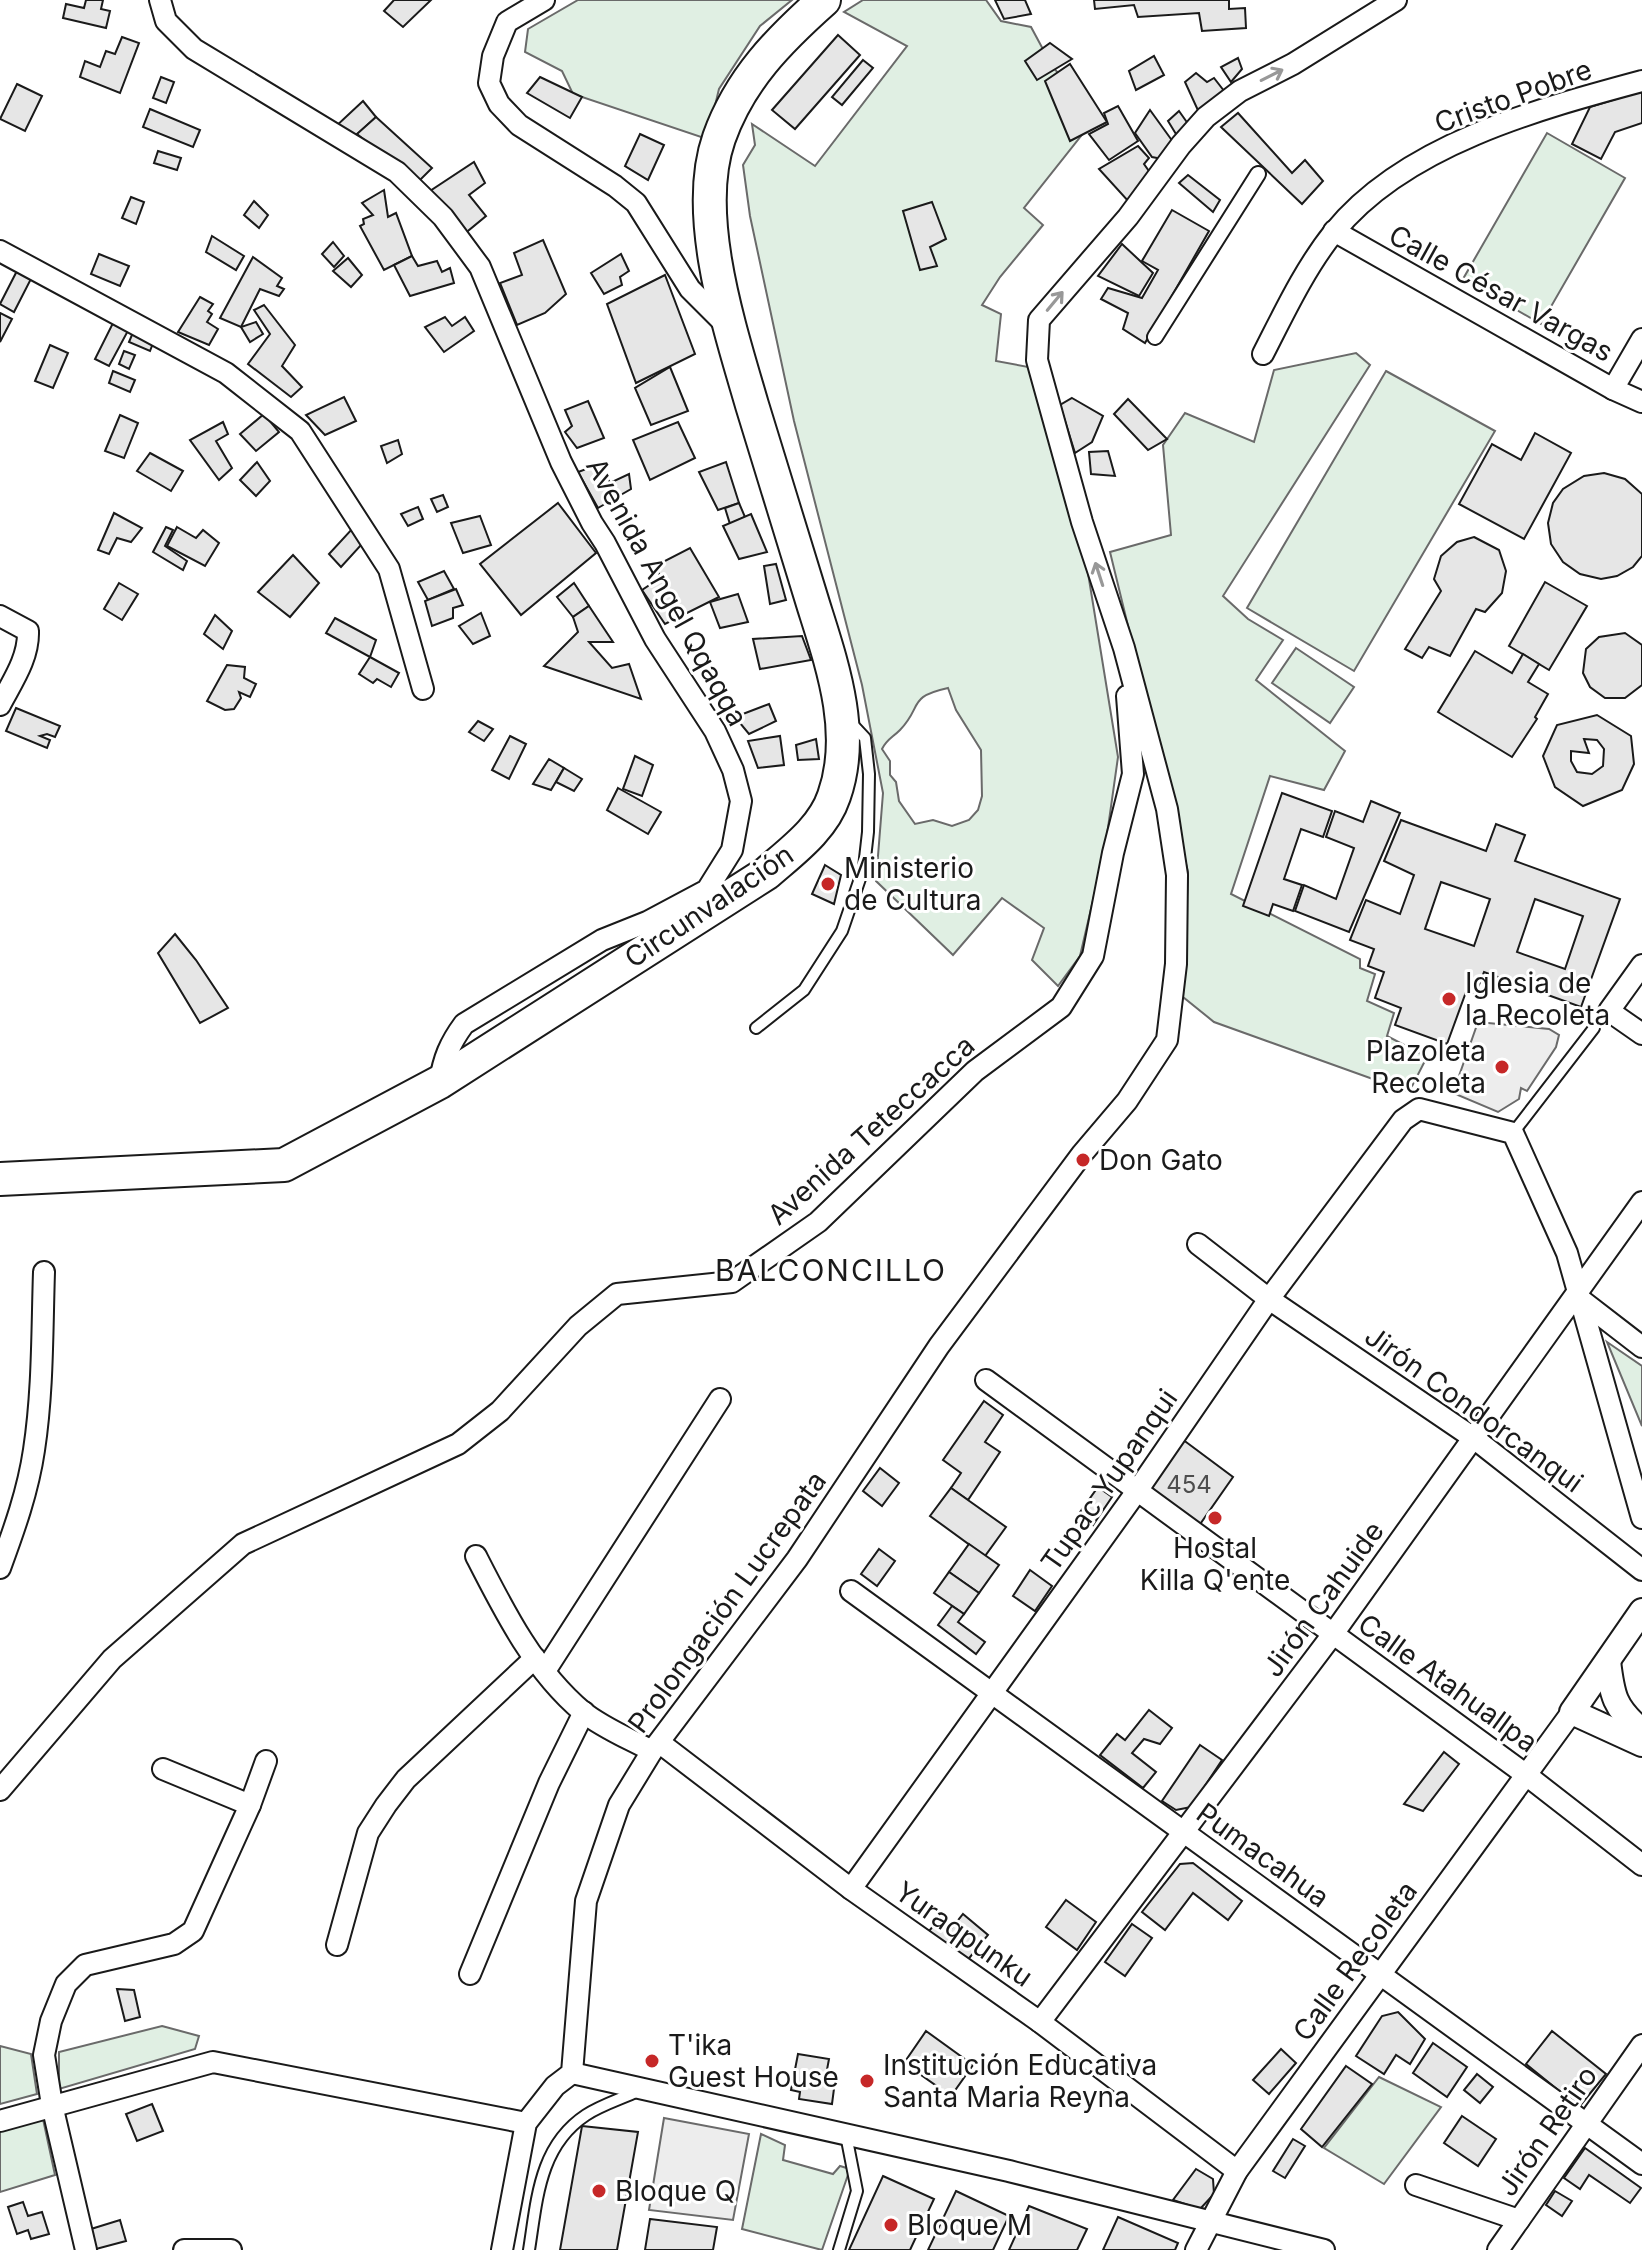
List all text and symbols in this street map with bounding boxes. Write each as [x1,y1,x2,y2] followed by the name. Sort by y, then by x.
[1430,52,1596,140] street label: Cristo Pobre
[1259,67,1283,83] one-way arrow
[1383,217,1619,369] street label: Calle César Vargas
[1046,291,1064,312] one-way arrow
[579,452,755,732] street label: Avenida Angel Qqaqqa
[1091,562,1106,587] one-way arrow
[618,837,800,975] street label: Circunvalación
[844,851,982,917] place label: Ministerio de Cultura
[819,875,837,893] marker: Ministerio de Cultura
[1465,966,1610,1032] place label: Iglesia de la Recoleta
[1440,990,1458,1008] marker: Iglesia de la Recoleta
[761,1028,981,1232] street label: Avenida Teteccacca
[1366,1034,1486,1100] place label: Plazoleta Recoleta
[1493,1058,1511,1076] marker: Plazoleta Recoleta
[1099,1143,1223,1177] place label: Don Gato
[1074,1151,1092,1169] marker: Don Gato
[715,1252,947,1288] district label: BALCONCILLO
[1358,1319,1590,1499] street label: Jirón Condorcanqui
[1034,1383,1184,1577] street label: Tupac Yupanqui
[621,1465,833,1739] street label: Prolongación Lucrepata
[1166,1470,1212,1499] house number: 454
[1206,1509,1224,1527] marker: Hostal Killa Q'ente
[1255,1515,1391,1683] street label: Jirón Cahuide
[1140,1531,1290,1597] place label: Hostal Killa Q'ente
[1352,1607,1544,1759] street label: Calle Atahuallpa
[1190,1796,1336,1914] street label: Pumacahua
[889,1874,1039,1994] street label: Yuraqpunku
[1286,1875,1424,2047] street label: Calle Recoleta
[668,2028,839,2094] place label: T'ika Guest House
[883,2048,1157,2114] place label: Institución Educativa Santa Maria Reyna
[643,2052,661,2070] marker: T'ika Guest House
[1490,2059,1604,2203] street label: Jirón Retiro
[858,2072,876,2090] marker: Institución Educativa Santa Maria Reyna
[615,2174,736,2208] place label: Bloque Q
[590,2182,608,2200] marker: Bloque Q
[907,2208,1032,2242] place label: Bloque M
[882,2216,900,2234] marker: Bloque M

